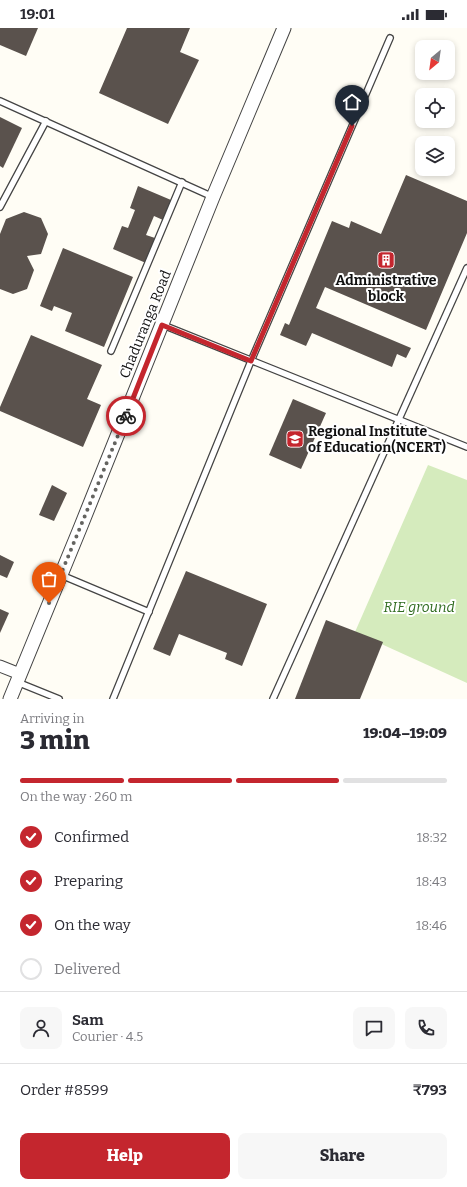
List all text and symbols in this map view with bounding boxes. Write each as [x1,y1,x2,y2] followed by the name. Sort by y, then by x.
[20,5,55,23] text: 19:01
[415,40,455,80] north arrow
[415,40,455,176] map controls
[335,85,369,126] pin
[415,88,455,128] button: locate
[341,91,363,113] icon: home
[415,136,455,176] button: layers
[376,250,396,270] building icon: Administrative block
[116,268,175,381] street label: Chaduranga Road
[336,272,437,305] place label: Administrative block
[106,396,146,436] courier
[115,405,137,427] icon: bike
[308,423,446,456] place label: Regional Institute of Education(NCERT)
[285,429,305,449] school or university icon: Regional Institute of Education(NCERT)
[32,562,66,603] pin
[38,568,60,590] icon: bag
[383,599,455,616] park label: RIE ground
[20,711,85,726] text: Arriving in
[363,724,447,742] text: 19:04–19:09
[20,725,90,756] text: 3 min
[20,789,132,804] text: On the way · 260 m
[20,826,42,848] icon: check
[54,828,129,846] text: Confirmed
[417,830,447,845] text: 18:32
[20,870,42,892] icon: check
[54,872,123,890] text: Preparing
[416,874,447,889] text: 18:43
[20,914,42,936] icon: check
[54,916,131,934] text: On the way
[416,918,447,933] text: 18:46
[54,960,121,978] text: Delivered
[20,1007,62,1049] button: person
[353,1007,395,1049] button: chat
[405,1007,447,1049] button: phone
[72,1011,104,1029] text: Sam
[72,1029,143,1044] text: Courier · 4.5
[20,1081,108,1099] text: Order #8599
[412,1081,447,1099] text: ₹793
[20,1133,230,1179] button: Help
[238,1133,447,1179] button: Share

